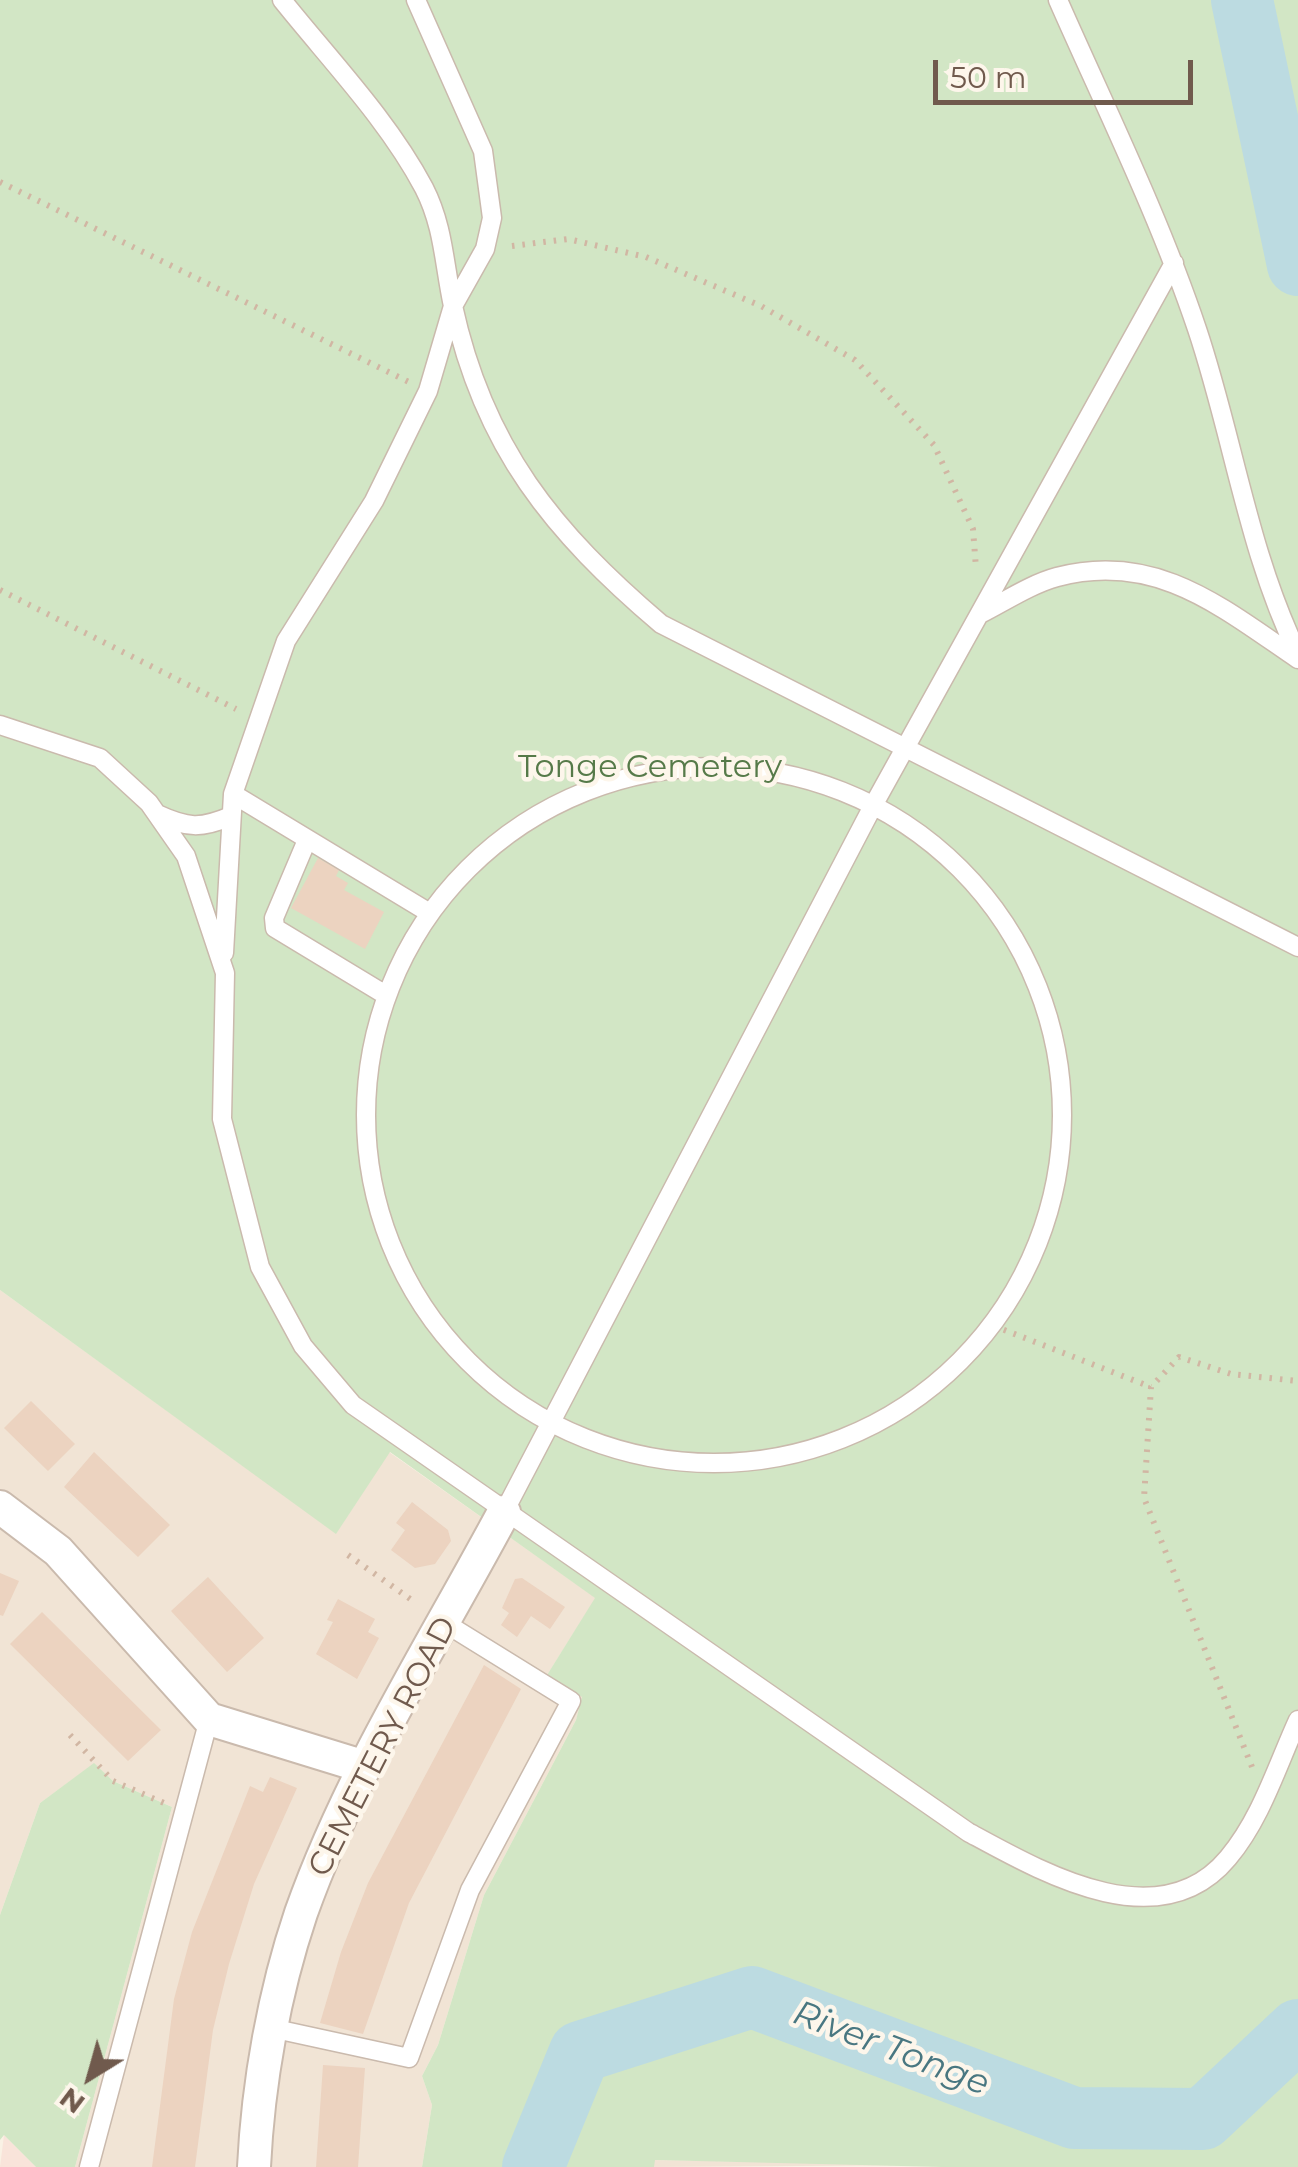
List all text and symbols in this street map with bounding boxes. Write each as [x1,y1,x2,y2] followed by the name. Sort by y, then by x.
[938,40,1198,102] scale bar
[950,59,1027,96] text: 50 m
[518,749,782,787] park label: Tonge Cemetery
[301,1611,465,1883] street label: CEMETERY ROAD
[787,1992,995,2106] water label: River Tonge
[40,2027,140,2127] north arrow
[53,2081,91,2121] text: N

